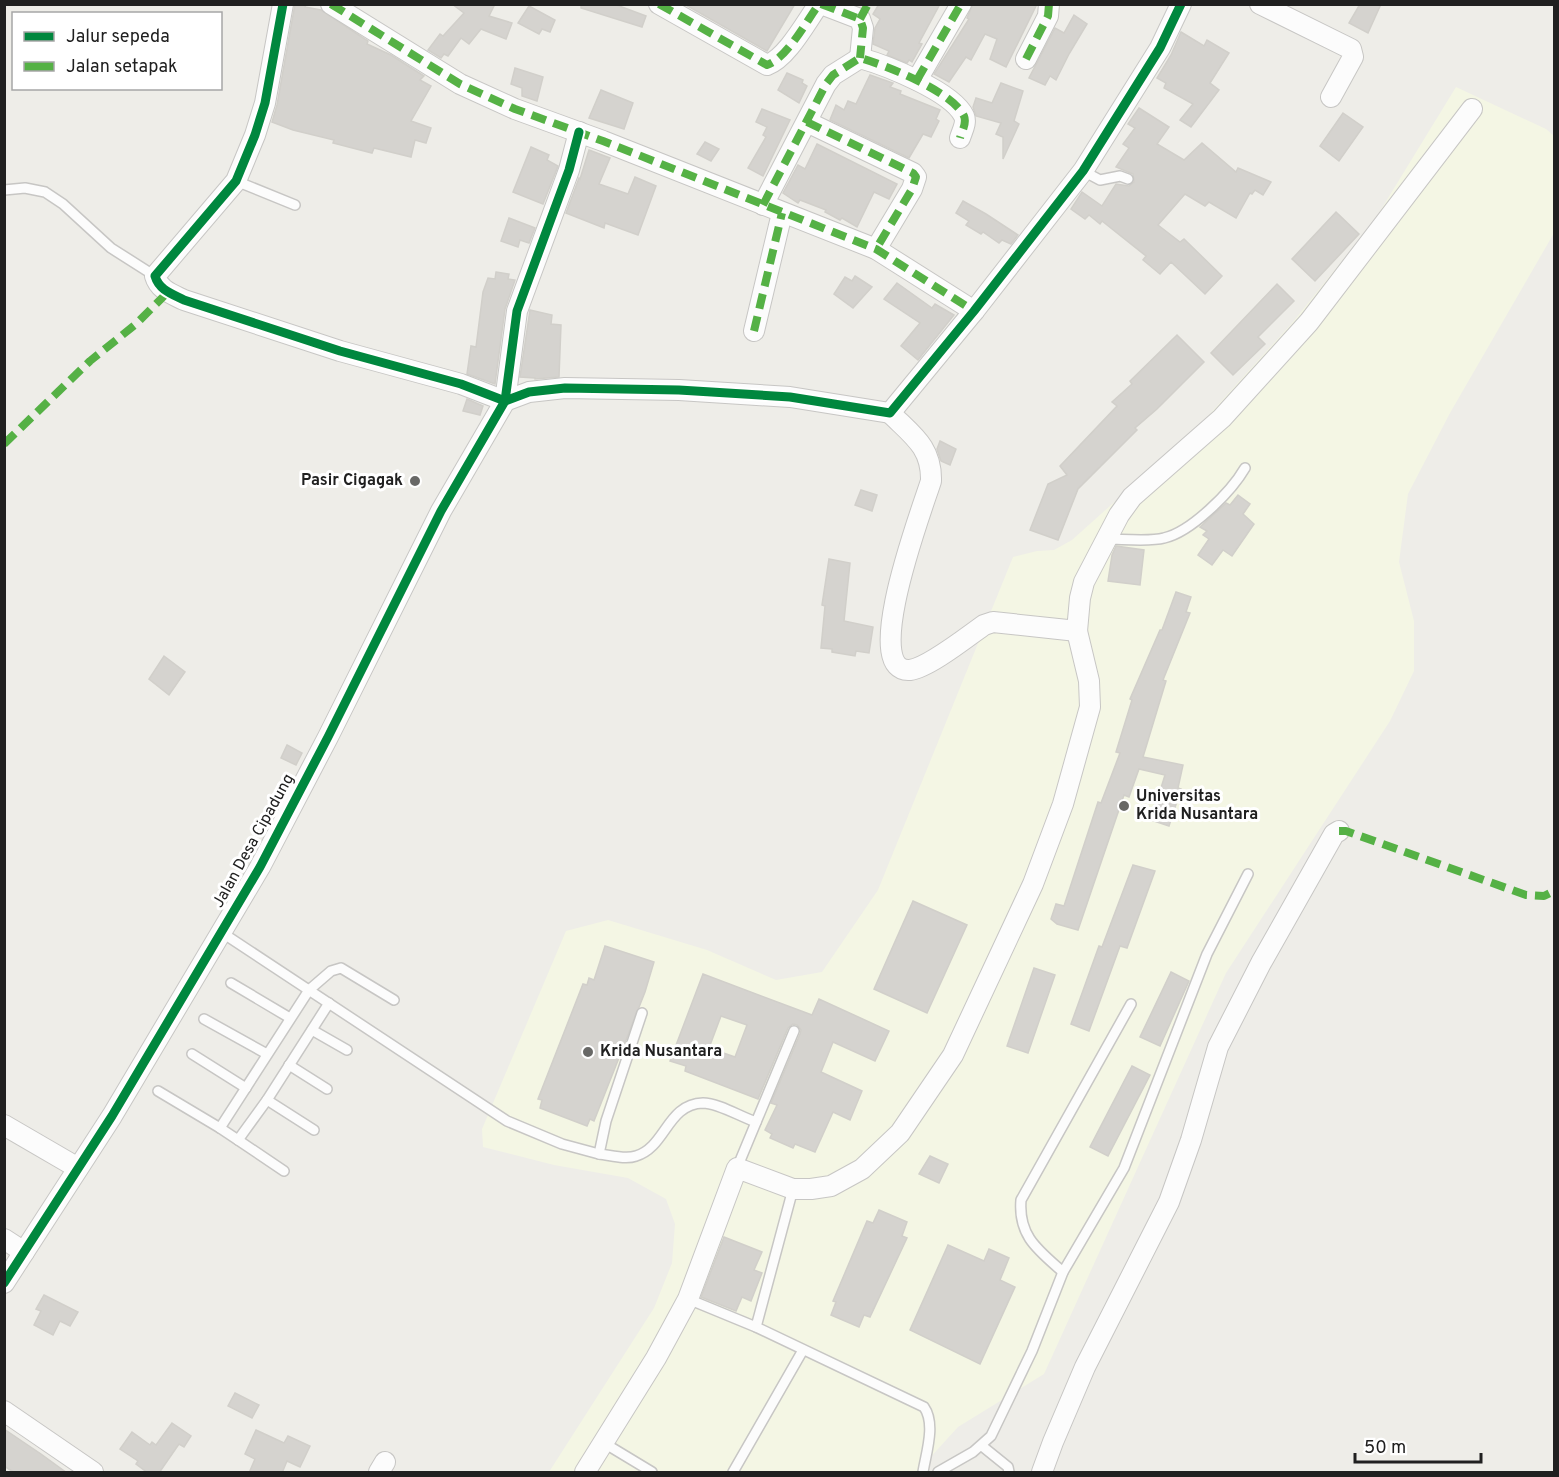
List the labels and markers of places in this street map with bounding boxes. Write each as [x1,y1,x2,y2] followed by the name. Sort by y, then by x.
[301,471,403,491] place label: Pasir Cigagak
[408,474,422,488] marker: Pasir Cigagak
[1136,787,1258,825] place label: Universitas Krida Nusantara
[1117,799,1131,813] marker: Universitas Krida Nusantara
[600,1042,722,1062] place label: Krida Nusantara
[581,1045,595,1059] marker: Krida Nusantara

